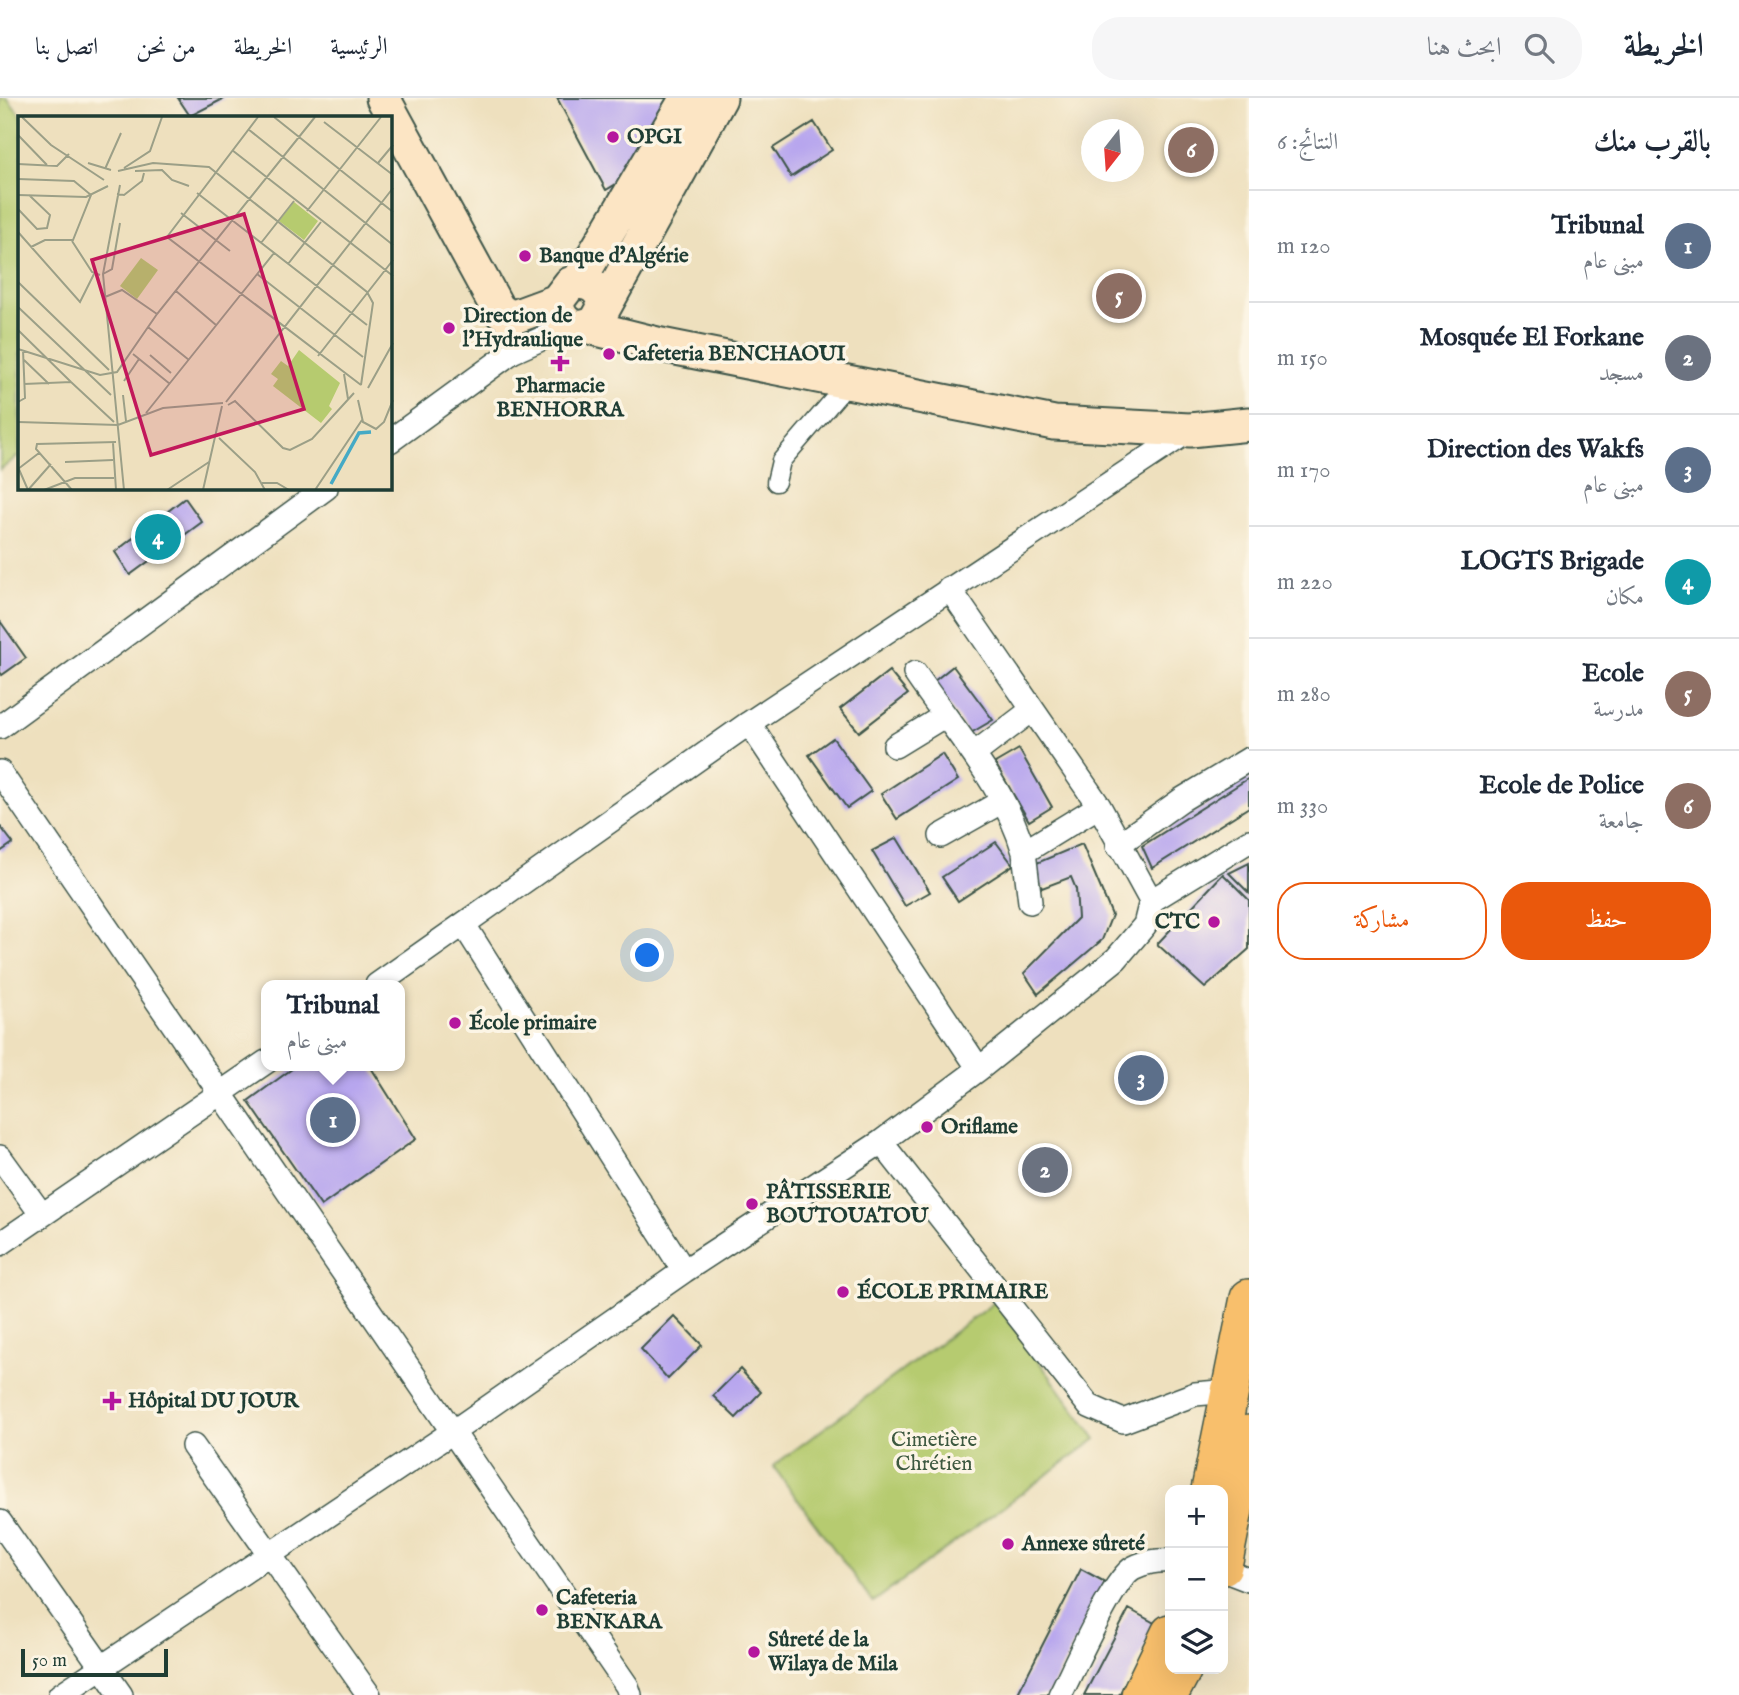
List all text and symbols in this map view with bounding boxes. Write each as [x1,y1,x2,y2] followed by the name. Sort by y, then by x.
[1092,17,1582,80] search box
[1624,26,1704,68] text: الخريطة
[1520,29,1558,67] icon: search
[1427,31,1502,64] text: ابحث هنا
[35,32,98,63] text: اتصل بنا
[136,32,196,63] text: من نحن
[234,32,292,63] text: الخريطة
[330,32,388,63] text: الرئيسية
[18,116,392,490] inset map
[1081,119,1144,182] north arrow
[627,124,682,151] place label: OPGI
[1168,124,1214,176] pin: 6
[1594,124,1711,162] text: بالقرب منك
[1277,128,1338,157] text: النتائج: 6
[605,129,621,145] marker: OPGI
[1551,209,1644,242] text: Tribunal
[1277,232,1330,261] text: 120 m
[1684,232,1692,261] text: 1
[539,243,689,270] place label: Banque d'Algérie
[1583,247,1644,276] text: مبنى عام
[517,248,533,264] marker: Banque d'Algérie
[1096,270,1142,322] pin: 5
[462,303,583,354] place label: Direction de l'Hydraulique
[441,320,457,336] marker: Direction de l'Hydraulique
[1419,321,1644,354] text: Mosquée El Forkane
[623,341,845,368] place label: Cafeteria BENCHAOUI
[1277,344,1328,373] text: 150 m
[1683,344,1693,373] text: 2
[601,346,617,362] marker: Cafeteria BENCHAOUI
[552,354,568,370] marker: Pharmacie BENHORRA
[1599,359,1644,388] text: مسجد
[496,373,626,424] place label: Pharmacie BENHORRA
[1427,433,1644,466] text: Direction des Wakfs
[1277,456,1330,485] text: 170 m
[1684,456,1692,485] text: 3
[1583,471,1644,500] text: مبنى عام
[135,511,181,563] pin: 4
[1461,545,1644,578] text: LOGTS Brigade
[1277,568,1333,597] text: 220 m
[1682,568,1694,597] text: 4
[1605,583,1644,612] text: مكان
[1582,657,1644,690] text: Ecole
[1277,680,1331,709] text: 280 m
[1684,680,1692,709] text: 5
[1593,695,1644,724] text: مدرسة
[1479,769,1644,802] text: Ecole de Police
[1277,792,1328,821] text: 330 m
[1683,792,1693,821] text: 6
[1599,807,1644,836] text: جامعة
[1277,882,1487,960] button: مشاركة
[1501,882,1711,960] button: حفظ
[1155,909,1200,936] place label: CTC
[1206,914,1222,930] marker: CTC
[630,938,664,972] your location
[261,980,405,1071] popup
[287,989,379,1022] text: Tribunal
[469,1009,597,1037] place label: École primaire
[447,1015,463,1031] marker: École primaire
[287,1027,348,1056] text: مبنى عام
[1118,1052,1164,1104] pin: 3
[310,1094,356,1146] pin: 1
[941,1114,1018,1141] place label: Oriflame
[919,1119,935,1135] marker: Oriflame
[1022,1144,1068,1196] pin: 2
[766,1178,930,1230] place label: PÂTISSERIE BOUTOUATOU
[744,1196,760,1212] marker: PÂTISSERIE BOUTOUATOU
[857,1278,1049,1306] place label: ÉCOLE PRIMAIRE
[835,1284,851,1300] marker: ÉCOLE PRIMAIRE
[128,1388,300,1415] place label: Hôpital DU JOUR
[102,1391,122,1411] marker: Hôpital DU JOUR
[891,1427,977,1478] park label: Cimetière Chrétien
[1165,1485,1228,1674] map controls
[1165,1485,1228,1548] button: +
[1021,1531,1145,1558] place label: Annexe sûreté
[1000,1536,1016,1552] marker: Annexe sûreté
[1165,1548,1228,1611] button: −
[556,1585,664,1636] place label: Cafeteria BENKARA
[534,1602,550,1618] marker: Cafeteria BENKARA
[1165,1611,1228,1674] button: layers
[767,1627,899,1678] place label: Sûreté de la Wilaya de Mila
[746,1644,762,1660] marker: Sûreté de la Wilaya de Mila
[21,1646,168,1678] scale bar
[32,1649,67,1673] text: 50 m

